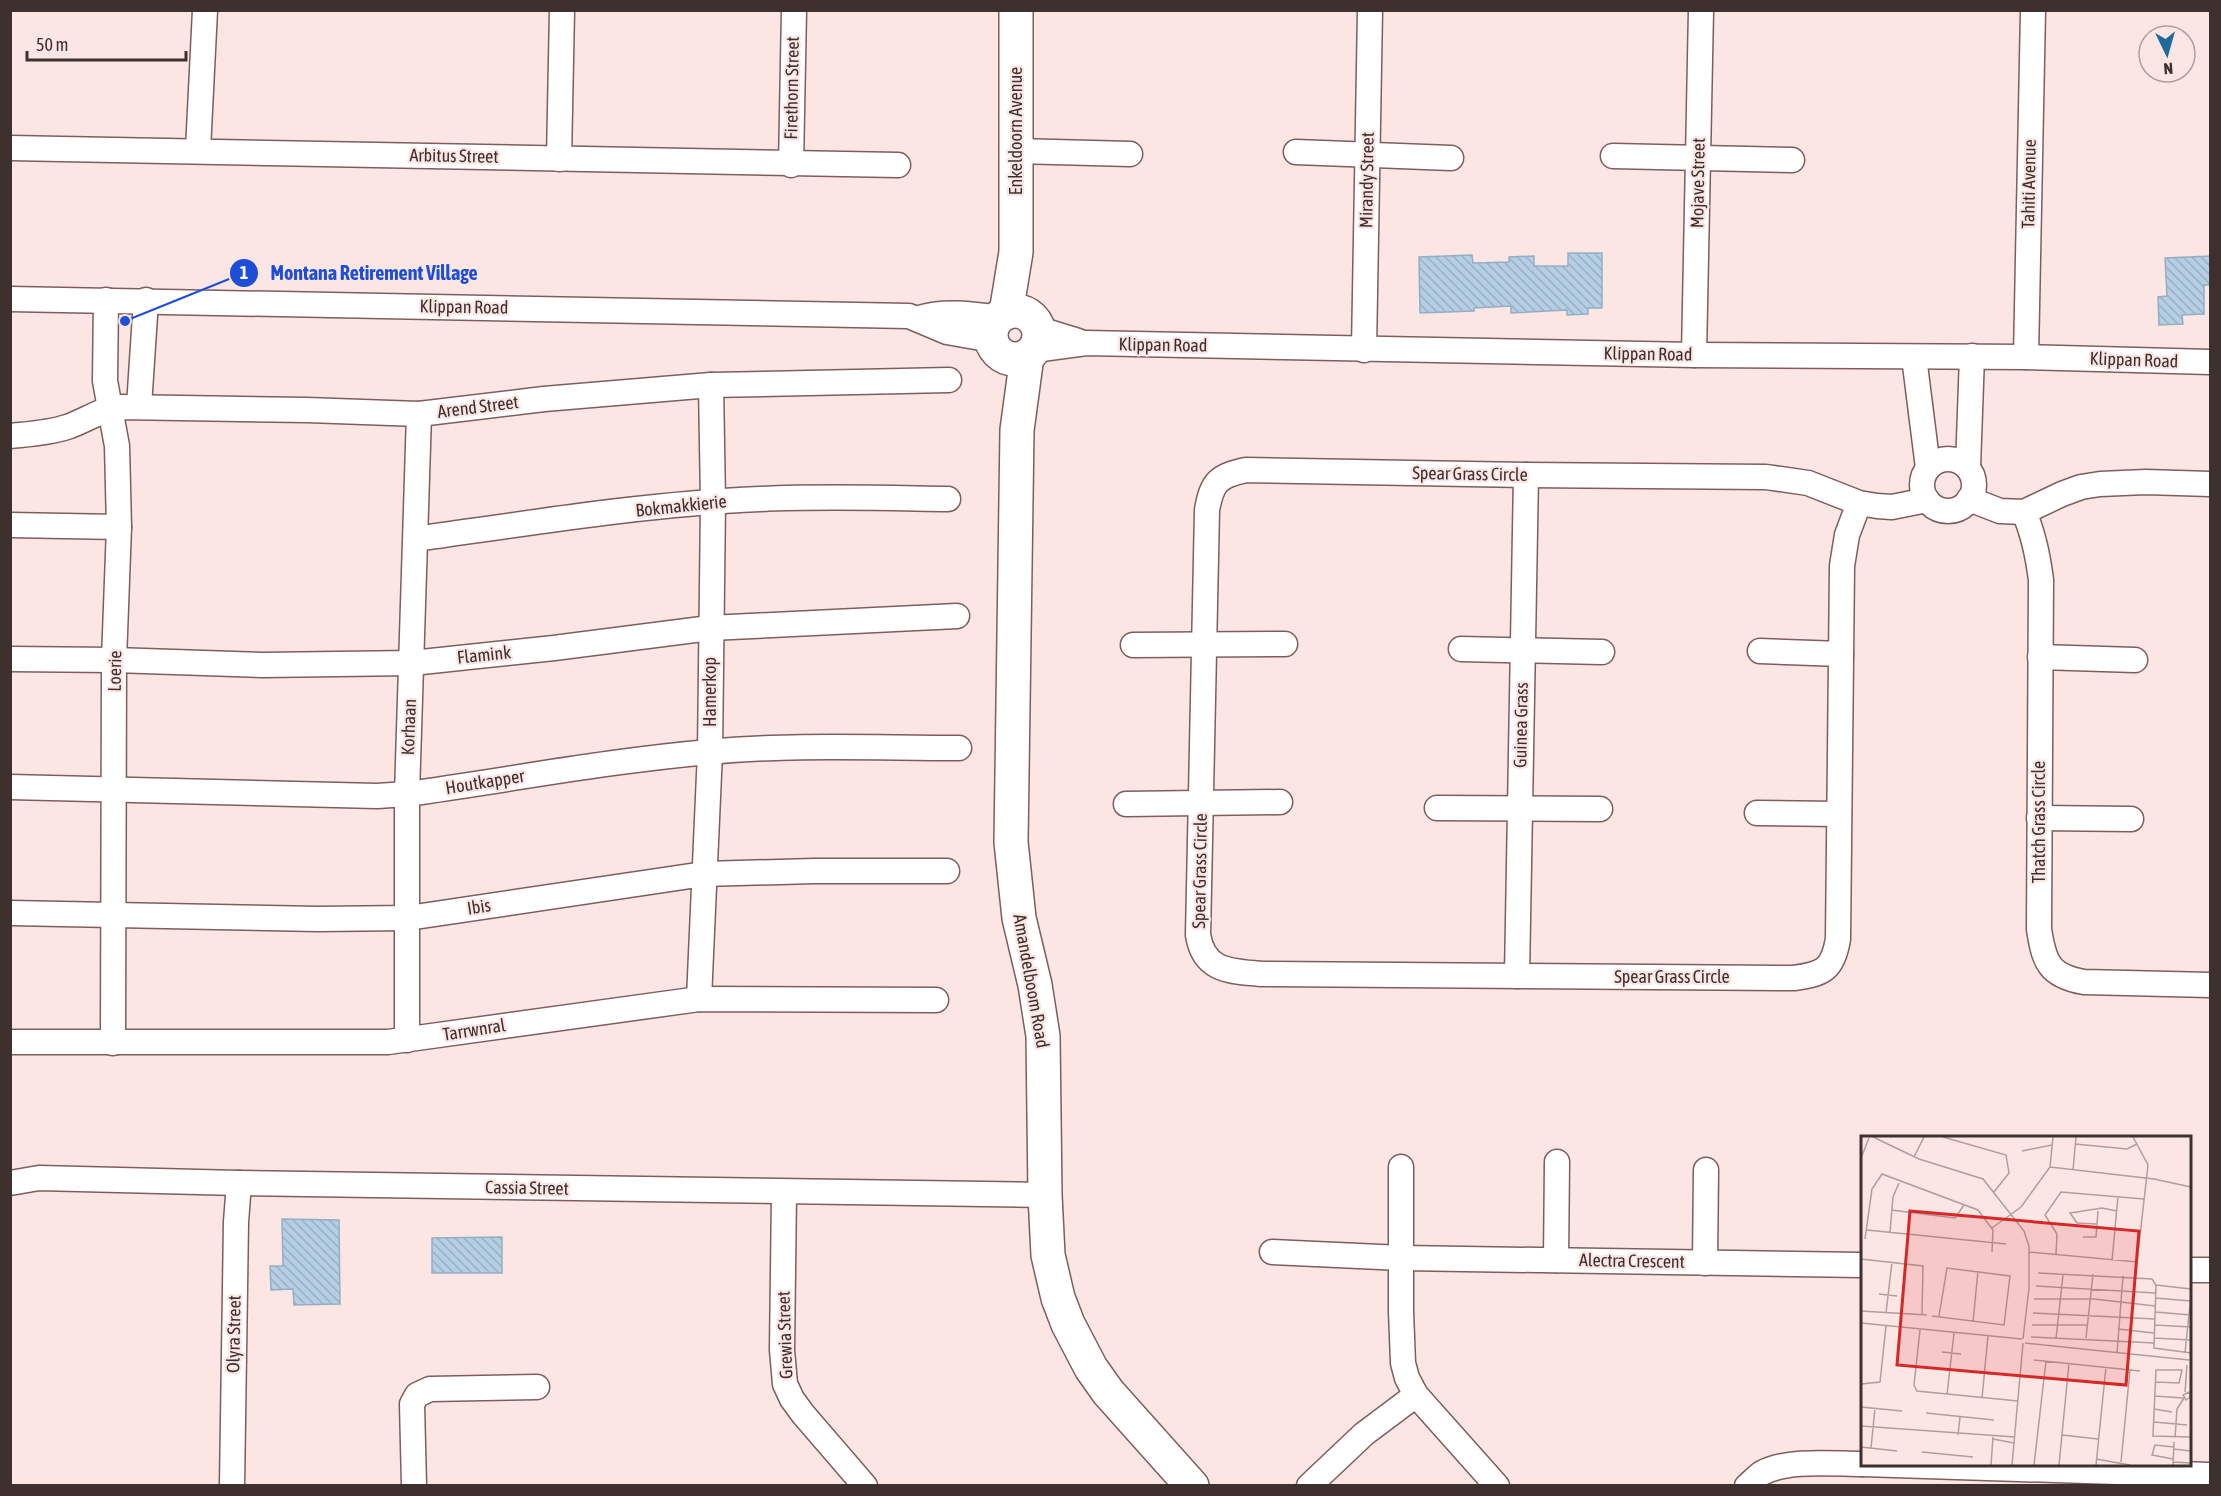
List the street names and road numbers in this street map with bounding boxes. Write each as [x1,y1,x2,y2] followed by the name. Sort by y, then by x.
[780,36,803,140] street label: Firethorn Street
[1005,67,1026,195] street label: Enkeldoorn Avenue
[1355,132,1378,228] street label: Mirandy Street
[1686,138,1709,228] street label: Mojave Street
[2017,139,2040,229] street label: Tahiti Avenue
[409,144,499,167] street label: Arbitus Street
[419,295,509,318] street label: Klippan Road
[1118,333,1208,356] street label: Klippan Road
[1603,342,1693,365] street label: Klippan Road
[2089,347,2179,372] street label: Klippan Road
[436,391,520,422] street label: Arend Street
[1412,462,1528,485] street label: Spear Grass Circle
[634,490,728,521] street label: Bokmakkierie
[456,641,512,668] street label: Flamink
[104,650,125,692] street label: Loerie
[699,657,720,727] street label: Hamerkop
[1509,682,1532,768] street label: Guinea Grass
[397,698,420,756] street label: Korhaan
[2028,761,2049,883] street label: Thatch Grass Circle
[444,765,527,798] street label: Houtkapper
[1188,813,1211,929] street label: Spear Grass Circle
[466,894,492,919] street label: Ibis
[1009,912,1054,1050] street label: Amandelboom Road
[1614,966,1730,987] street label: Spear Grass Circle
[441,1014,507,1045] street label: Tarrwnral
[485,1176,569,1199] street label: Cassia Street
[1579,1249,1685,1272] street label: Alectra Crescent
[772,1291,797,1379] street label: Grewia Street
[222,1295,245,1373] street label: Olyra Street

